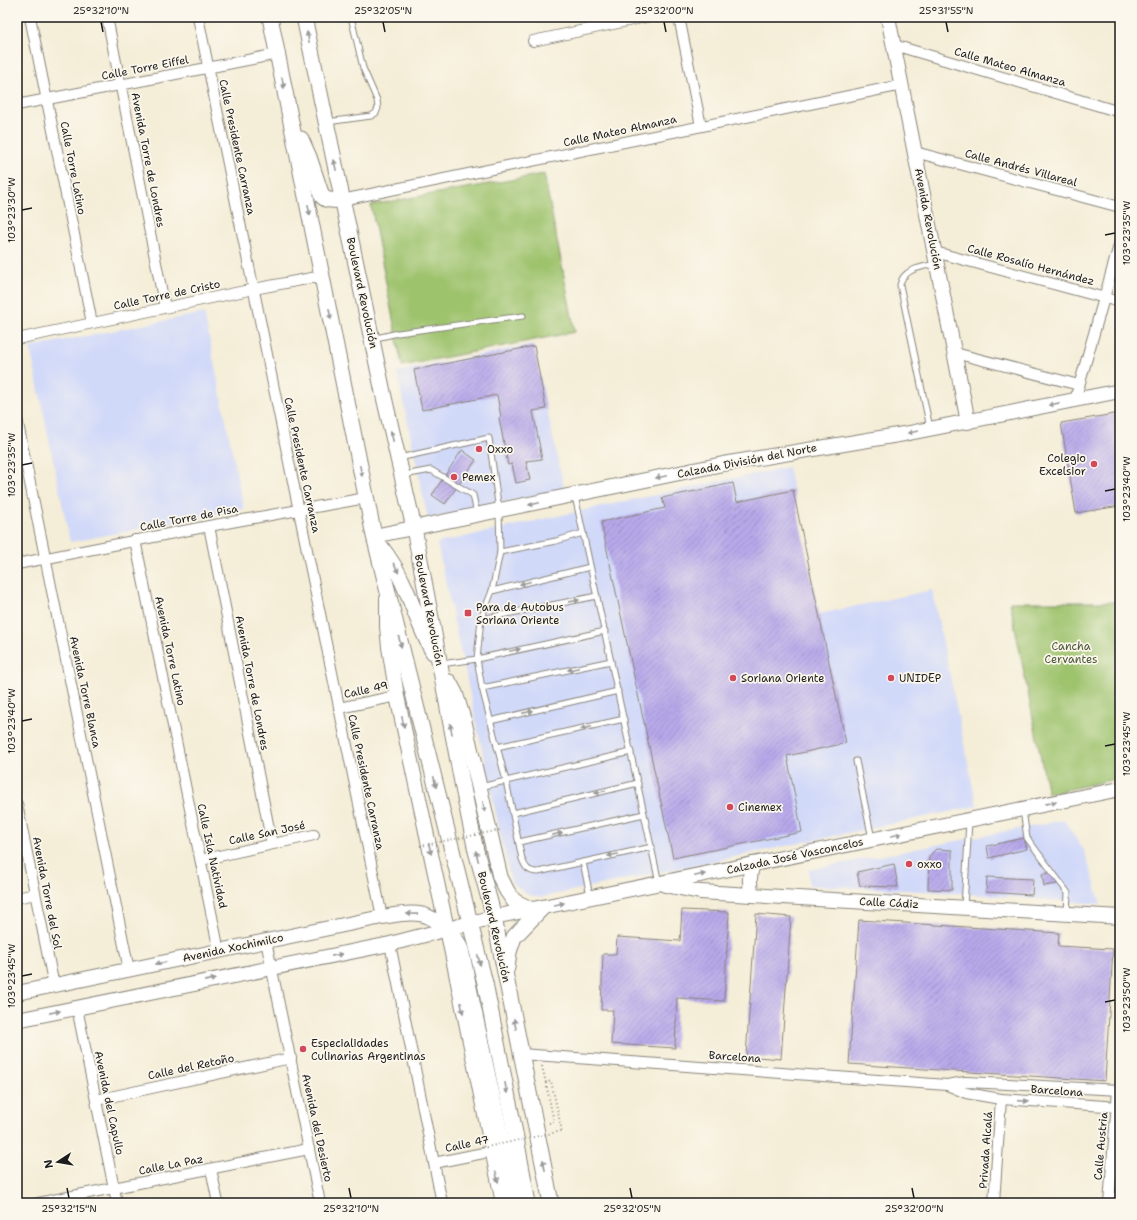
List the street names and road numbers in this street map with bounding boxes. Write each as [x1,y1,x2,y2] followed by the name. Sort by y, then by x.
[952,44,1068,90] street label: Calle Mateo Almanza
[100,52,190,84] street label: Calle Torre Eiffel
[215,78,259,216] street label: Calle Presidente Carranza
[128,91,168,229] street label: Avenida Torre de Londres
[562,112,678,150] street label: Calle Mateo Almanza
[57,120,89,216] street label: Calle Torre Latino
[963,146,1080,190] street label: Calle Andrés Villareal
[911,167,945,271] street label: Avenida Revolución
[343,236,381,350] street label: Boulevard Revolución
[966,241,1096,289] street label: Calle Rosalío Hernández
[112,276,222,314] street label: Calle Torre de Cristo
[280,396,324,534] street label: Calle Presidente Carranza
[676,440,818,482] street label: Calzada División del Norte
[139,501,239,535] street label: Calle Torre de Pisa
[411,553,447,667] street label: Boulevard Revolución
[151,595,189,708] street label: Avenida Torre Latino
[232,614,272,752] street label: Avenida Torre de Londres
[66,635,104,749] street label: Avenida Torre Blanca
[343,678,389,702] street label: Calle 49
[344,713,388,851] street label: Calle Presidente Carranza
[194,802,230,910] street label: Calle Isla Natividad
[227,818,307,848] street label: Calle San José
[725,834,865,878] street label: Calzada José Vasconcelos
[29,835,65,951] street label: Avenida Torre del Sol
[474,870,514,984] street label: Boulevard Revolución
[859,894,919,912] street label: Calle Cádiz
[181,930,285,966] street label: Avenida Xochimilco
[708,1048,762,1066] street label: Barcelona
[91,1050,127,1157] street label: Avenida del Capullo
[147,1050,236,1083] street label: Calle del Retoño
[298,1073,336,1184] street label: Avenida del Desierto
[1030,1082,1084,1100] street label: Barcelona
[976,1111,996,1189] street label: Privada Alcalá
[1091,1111,1111,1181] street label: Calle Austria
[444,1132,491,1156] street label: Calle 47
[137,1151,205,1179] street label: Calle La Paz

